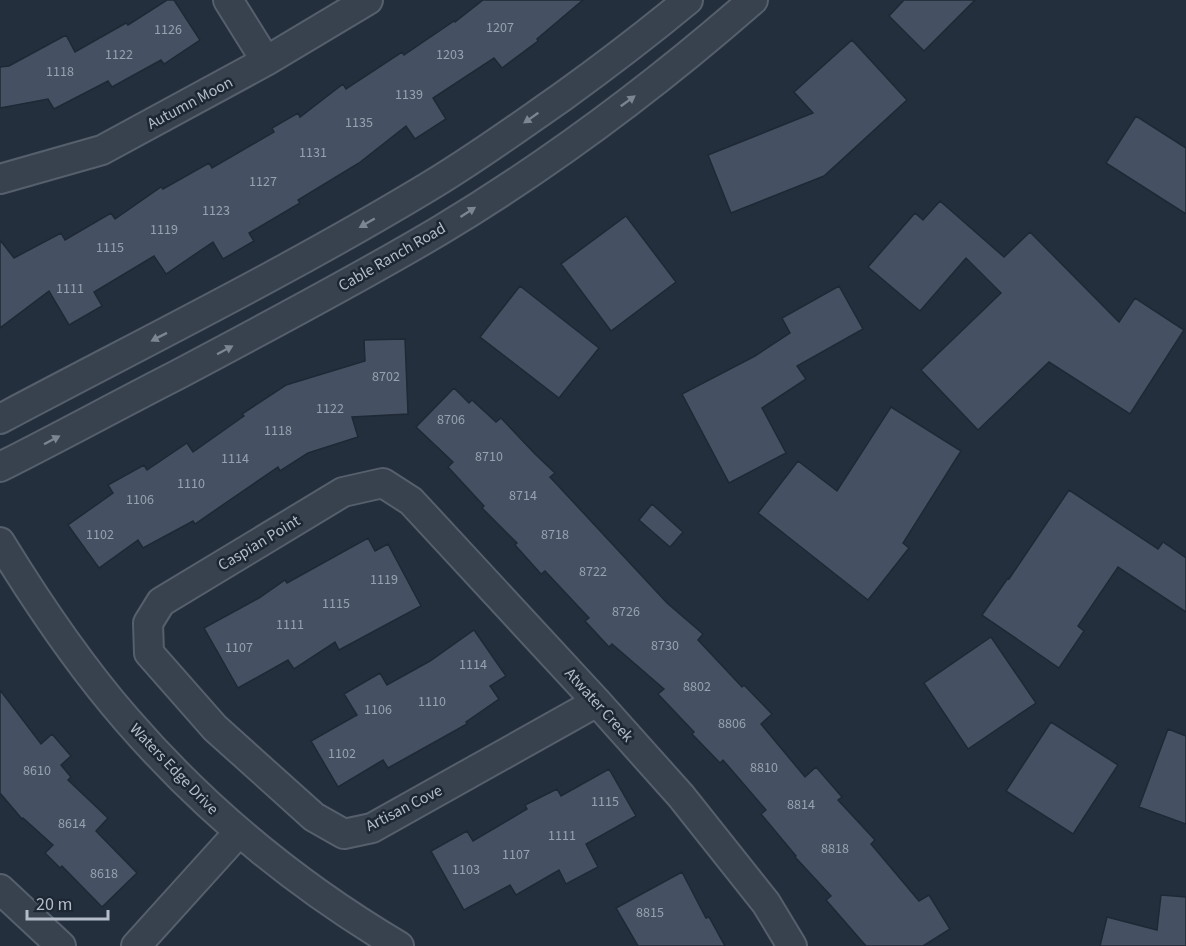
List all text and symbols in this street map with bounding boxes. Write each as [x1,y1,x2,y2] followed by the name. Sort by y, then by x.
[486,18,514,38] house number: 1207
[154,20,182,40] house number: 1126
[105,45,133,65] house number: 1122
[436,45,464,65] house number: 1203
[46,62,74,82] house number: 1118
[143,71,237,135] street label: Autumn Moon
[395,85,423,105] house number: 1139
[620,96,635,108] one-way arrow
[524,112,539,124] one-way arrow
[345,113,373,133] house number: 1135
[299,143,327,163] house number: 1131
[249,172,277,192] house number: 1127
[202,201,230,221] house number: 1123
[459,207,476,218] one-way arrow
[334,217,450,297] street label: Cable Ranch Road
[358,218,375,228] one-way arrow
[150,220,178,240] house number: 1119
[96,238,124,258] house number: 1115
[56,279,84,299] house number: 1111
[150,332,167,341] one-way arrow
[216,345,233,354] one-way arrow
[372,367,400,387] house number: 8702
[316,399,344,419] house number: 1122
[437,410,465,430] house number: 8706
[264,421,292,441] house number: 1118
[44,435,61,445] one-way arrow
[475,447,503,467] house number: 8710
[221,449,249,469] house number: 1114
[177,474,205,494] house number: 1110
[509,486,537,506] house number: 8714
[126,490,154,510] house number: 1106
[214,510,305,576] street label: Caspian Point
[86,525,114,545] house number: 1102
[541,525,569,545] house number: 8718
[579,562,607,582] house number: 8722
[370,570,398,590] house number: 1119
[322,594,350,614] house number: 1115
[612,602,640,622] house number: 8726
[276,615,304,635] house number: 1111
[651,636,679,656] house number: 8730
[225,638,253,658] house number: 1107
[459,655,487,675] house number: 1114
[560,663,638,747] street label: Atwater Creek
[683,677,711,697] house number: 8802
[418,692,446,712] house number: 1110
[364,700,392,720] house number: 1106
[718,714,746,734] house number: 8806
[125,718,223,820] street label: Waters Edge Drive
[328,744,356,764] house number: 1102
[750,758,778,778] house number: 8810
[23,761,51,781] house number: 8610
[362,779,446,837] street label: Artisan Cove
[591,792,619,812] house number: 1115
[787,795,815,815] house number: 8814
[58,814,86,834] house number: 8614
[548,826,576,846] house number: 1111
[821,839,849,859] house number: 8818
[502,845,530,865] house number: 1107
[452,860,480,880] house number: 1103
[90,864,118,884] house number: 8618
[27,883,108,921] scale bar
[36,892,72,917] text: 20 m
[636,903,664,923] house number: 8815

